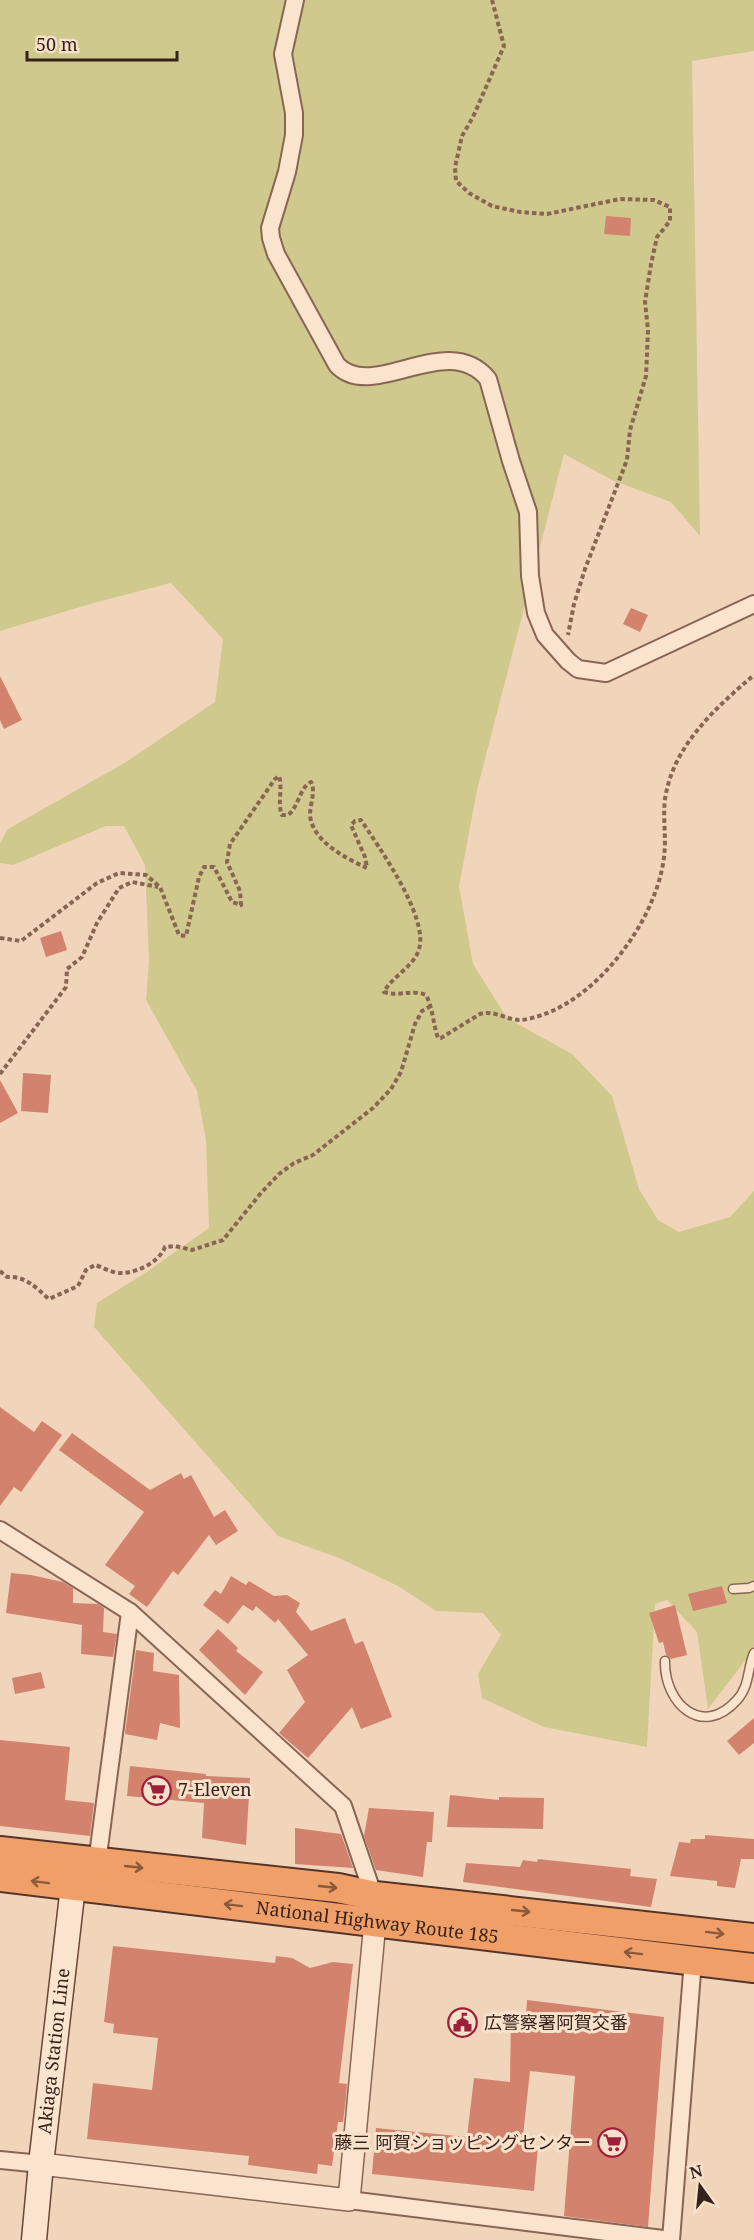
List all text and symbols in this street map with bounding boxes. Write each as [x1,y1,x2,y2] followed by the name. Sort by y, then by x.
[27,24,177,62] scale bar
[36,32,78,56] text: 50 m
[141,1774,173,1806] supermarket icon: 7-Eleven
[178,1777,252,1801] place label: 7-Eleven
[124,1862,143,1873] one-way arrow
[30,1876,50,1887] one-way arrow
[318,1882,337,1893] one-way arrow
[255,1895,500,1948] street label: National Highway Route 185
[224,1899,244,1910] one-way arrow
[511,1906,531,1917] one-way arrow
[705,1928,724,1939] one-way arrow
[624,1947,644,1958] one-way arrow
[32,1967,75,2135] street label: Akiaga Station Line
[447,2007,479,2039] public building icon: 広警察署阿賀交番
[484,2010,628,2034] place label: 広警察署阿賀交番
[596,2127,628,2159] supermarket icon: 藤三 阿賀ショッピングセンター
[334,2130,591,2154] place label: 藤三 阿賀ショッピングセンター
[670,2156,730,2216] north arrow
[687,2159,705,2184] text: N

